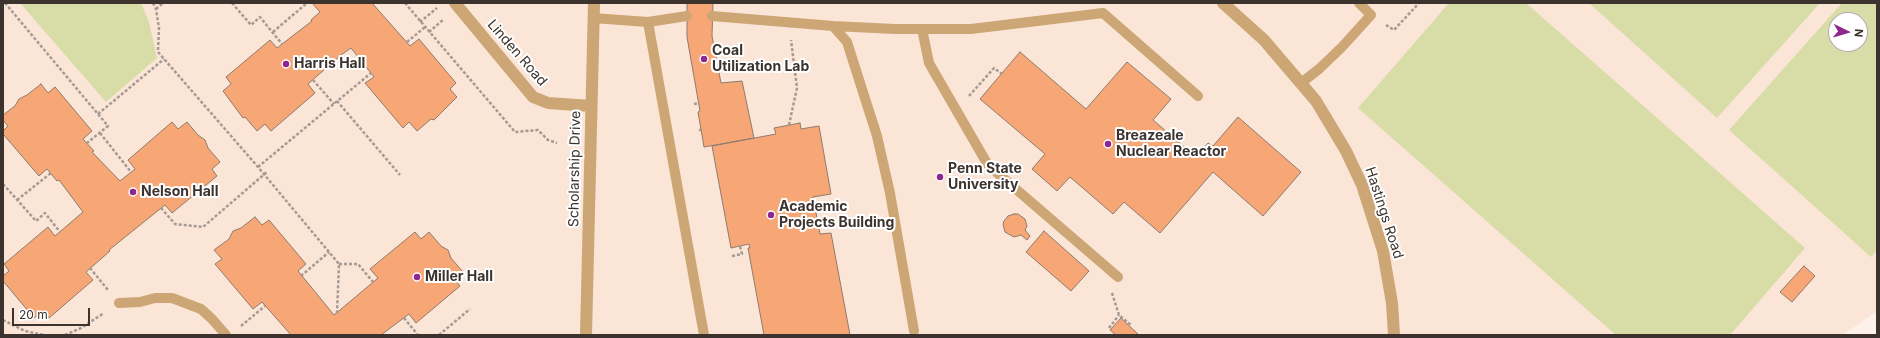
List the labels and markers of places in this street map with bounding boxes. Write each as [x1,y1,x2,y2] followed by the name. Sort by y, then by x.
[712,43,809,76] place label: Coal Utilization Lab
[699,54,709,64] marker: Coal Utilization Lab
[294,56,365,72] place label: Harris Hall
[281,59,291,69] marker: Harris Hall
[1116,128,1226,160] place label: Breazeale Nuclear Reactor
[1103,139,1113,149] marker: Breazeale Nuclear Reactor
[948,161,1022,194] place label: Penn State University
[935,172,945,182] marker: Penn State University
[141,184,218,200] place label: Nelson Hall
[128,187,138,197] marker: Nelson Hall
[779,199,894,232] place label: Academic Projects Building
[766,210,776,220] marker: Academic Projects Building
[425,269,493,285] place label: Miller Hall
[412,272,422,282] marker: Miller Hall

